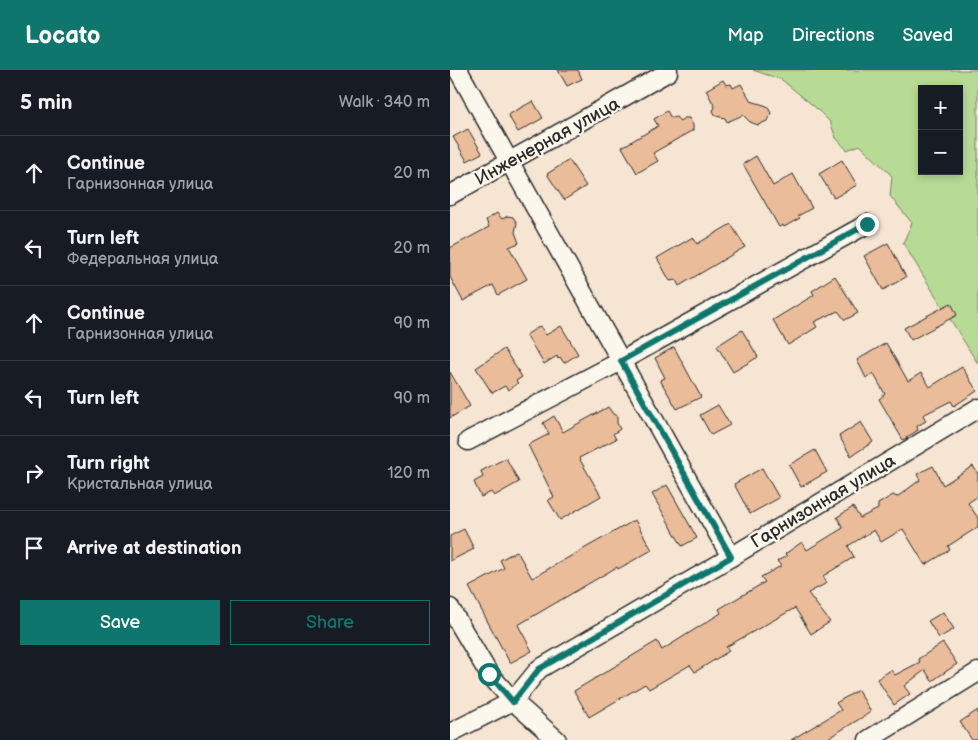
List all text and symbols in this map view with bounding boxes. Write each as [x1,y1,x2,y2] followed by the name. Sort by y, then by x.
[25,21,100,50] text: Locato
[728,25,764,46] text: Map
[792,25,874,46] text: Directions
[902,25,953,46] text: Saved
[918,85,963,175] map controls
[918,85,963,130] button: +
[20,90,73,115] text: 5 min
[339,93,430,112] text: Walk · 340 m
[471,93,623,190] street label: Инженерная улица
[918,130,963,175] button: −
[67,152,145,175] text: Continue
[20,159,48,187] icon: ahead
[394,164,430,183] text: 20 m
[67,175,213,194] text: Гарнизонная улица
[856,213,879,236] route end
[67,227,139,250] text: Turn left
[20,234,48,262] icon: left
[394,239,430,258] text: 20 m
[67,250,218,269] text: Федеральная улица
[67,302,145,325] text: Continue
[20,309,48,337] icon: ahead
[394,314,430,333] text: 90 m
[67,325,213,344] text: Гарнизонная улица
[20,384,48,412] icon: left
[67,387,139,410] text: Turn left
[394,389,430,408] text: 90 m
[747,450,900,553] street label: Гарнизонная улица
[67,452,150,475] text: Turn right
[20,459,48,487] icon: right
[387,464,430,483] text: 120 m
[67,475,213,494] text: Кристальная улица
[20,534,48,562] icon: arrive
[67,537,242,560] text: Arrive at destination
[20,600,220,645] button: Save
[230,600,430,645] button: Share
[478,663,501,686] route start

